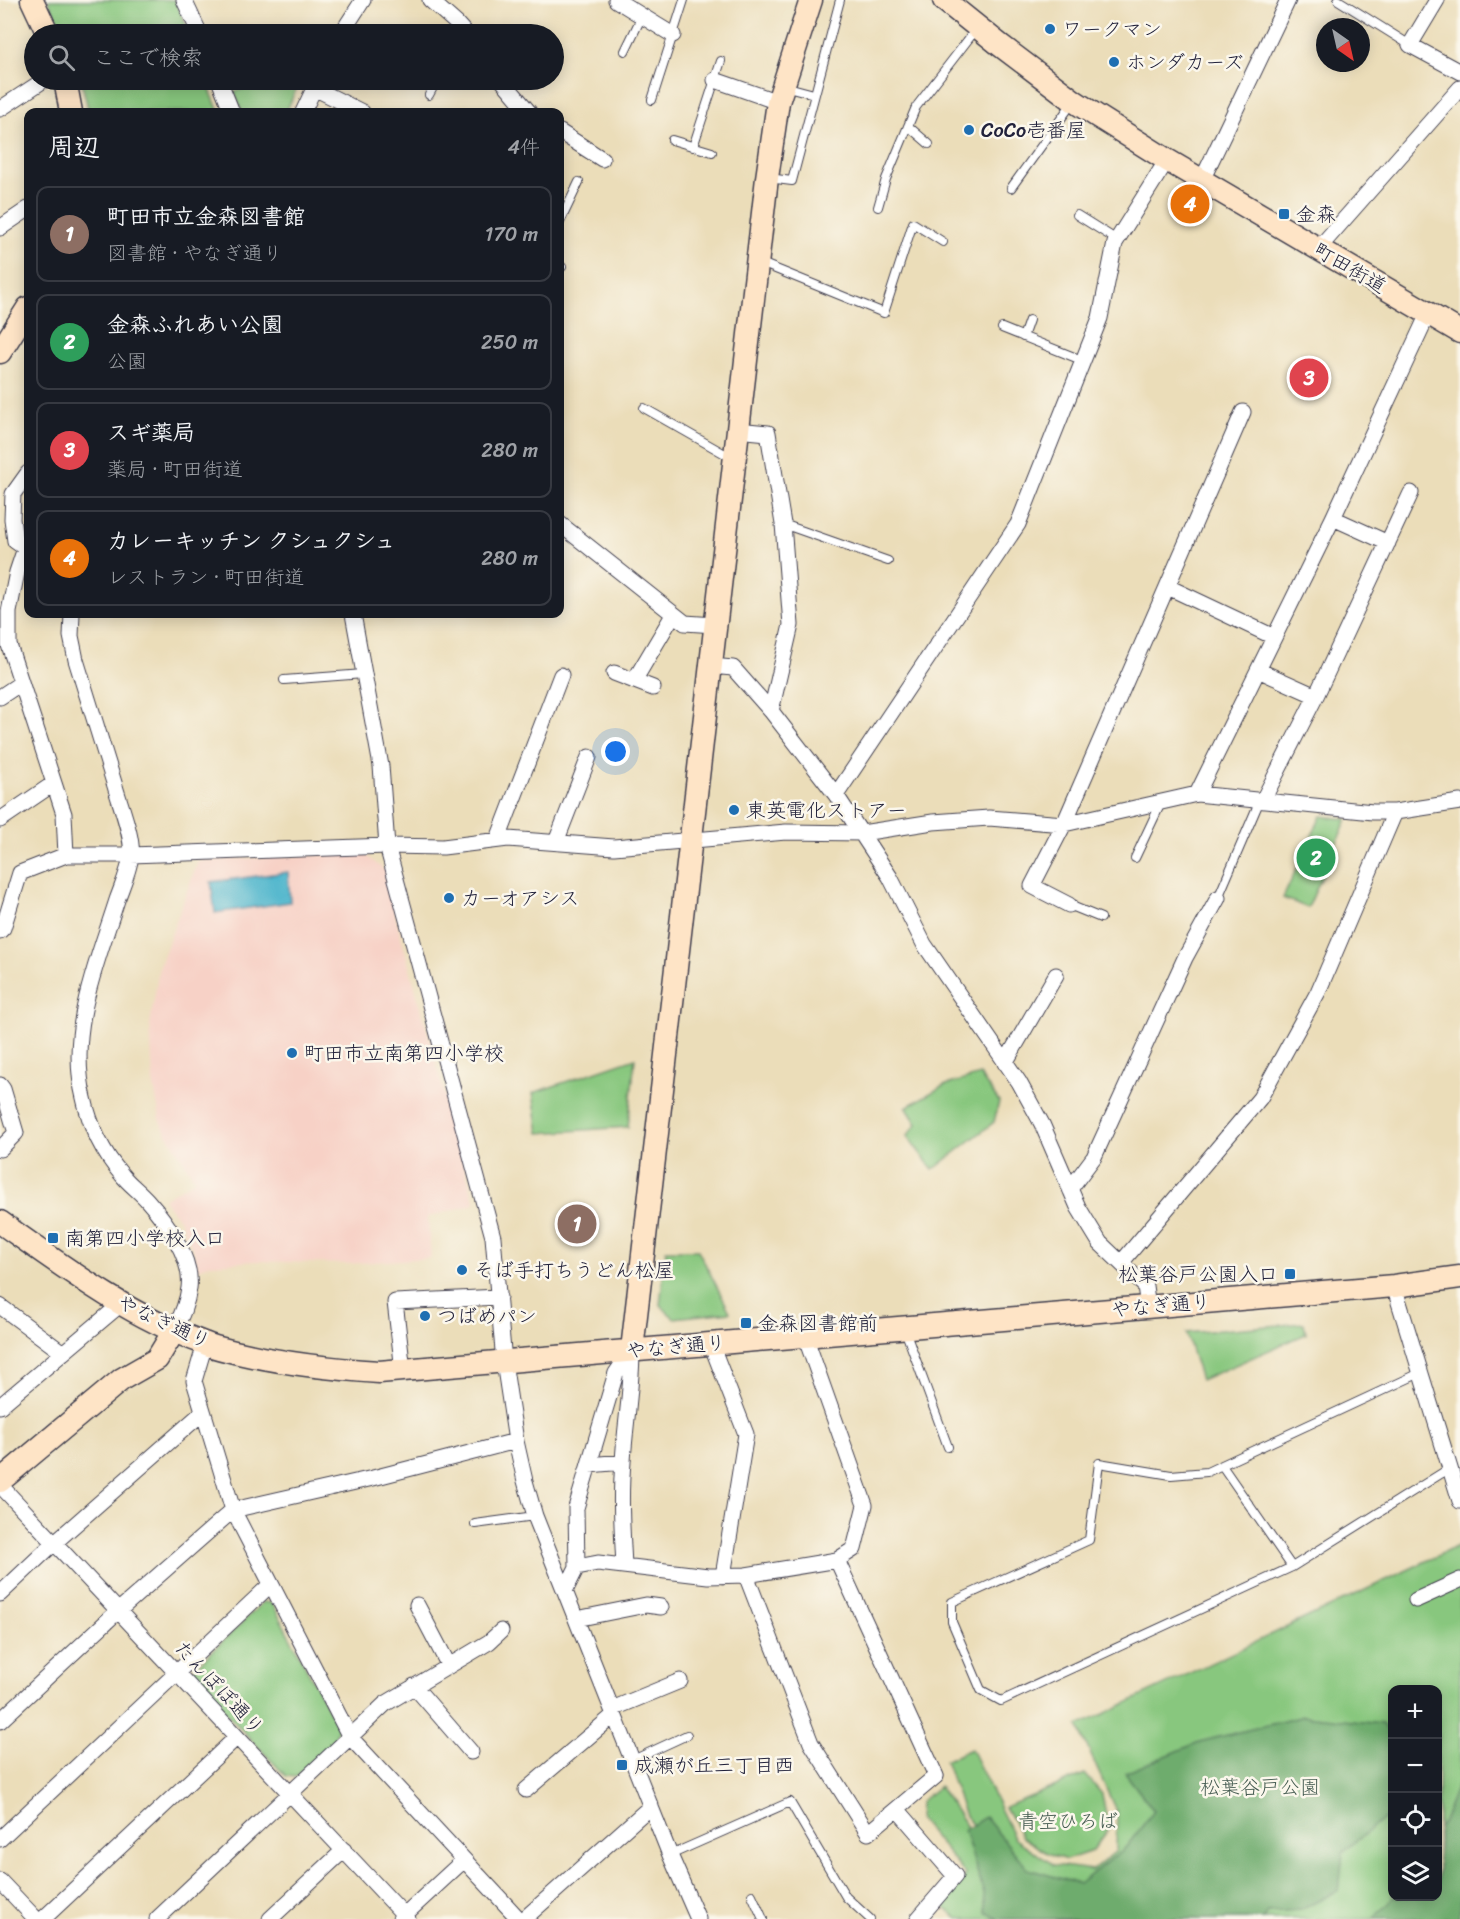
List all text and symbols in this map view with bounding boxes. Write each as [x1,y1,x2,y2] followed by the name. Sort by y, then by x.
[1062,12,1162,47] place label: ワークマン
[1316,18,1370,72] north arrow
[1043,22,1057,36] marker: ワークマン
[24,24,564,90] search box
[93,38,203,77] text: ここで検索
[45,41,78,74] icon: search
[1126,45,1244,80] place label: ホンダカーズ
[1107,55,1121,69] marker: ホンダカーズ
[981,113,1086,148] place label: CoCo壱番屋
[962,123,976,137] marker: CoCo壱番屋
[48,124,100,170] text: 周辺
[508,130,540,165] text: 4件
[1170,182,1210,226] pin: 4
[107,197,305,236] text: 町田市立金森図書館
[1296,197,1336,232] place label: 金森
[1277,207,1291,221] marker: 金森
[65,217,74,252] text: 1
[485,217,538,252] text: 170 m
[1307,233,1393,303] street label: 町田街道
[107,236,283,271] text: 図書館 · やなぎ通り
[107,305,283,344] text: 金森ふれあい公園
[64,325,75,360] text: 2
[481,325,538,360] text: 250 m
[107,344,147,379] text: 公園
[1290,356,1328,400] pin: 3
[107,413,195,452] text: スギ薬局
[64,433,75,468] text: 3
[481,433,538,468] text: 280 m
[107,452,243,487] text: 薬局 · 町田街道
[107,521,396,560] text: カレーキッチン クシュクシュ
[63,541,76,576] text: 4
[481,541,538,576] text: 280 m
[107,560,304,595] text: レストラン · 町田街道
[601,737,630,766] your location
[746,793,907,828] place label: 東英電化ストアー
[727,803,741,817] marker: 東英電化ストアー
[1296,836,1336,880] pin: 2
[461,881,579,916] place label: カーオアシス
[442,891,456,905] marker: カーオアシス
[304,1036,504,1071] place label: 町田市立南第四小学校
[285,1046,299,1060] marker: 町田市立南第四小学校
[558,1202,596,1246] pin: 1
[65,1221,225,1256] place label: 南第四小学校入口
[46,1231,60,1245] marker: 南第四小学校入口
[474,1253,674,1288] place label: そば手打ちうどん松屋
[1118,1257,1278,1292] place label: 松葉谷戸公園入口
[455,1263,469,1277] marker: そば手打ちうどん松屋
[1283,1267,1297,1281] marker: 松葉谷戸公園入口
[1110,1284,1212,1328] street label: やなぎ通り
[111,1285,217,1359] street label: やなぎ通り
[437,1299,537,1334] place label: つばめパン
[758,1306,878,1341] place label: 金森図書館前
[418,1309,432,1323] marker: つばめパン
[739,1316,753,1330] marker: 金森図書館前
[625,1325,727,1369] street label: やなぎ通り
[165,1632,273,1744] street label: たんぽぽ通り
[1388,1685,1442,1901] map controls
[1388,1685,1442,1739] button: +
[1388,1739,1442,1793] button: −
[634,1748,794,1783] place label: 成瀬が丘三丁目西
[615,1758,629,1772] marker: 成瀬が丘三丁目西
[1200,1770,1320,1805] park label: 松葉谷戸公園
[1388,1793,1442,1847] button: locate
[1018,1804,1118,1839] park label: 青空ひろば
[1388,1847,1442,1901] button: layers

